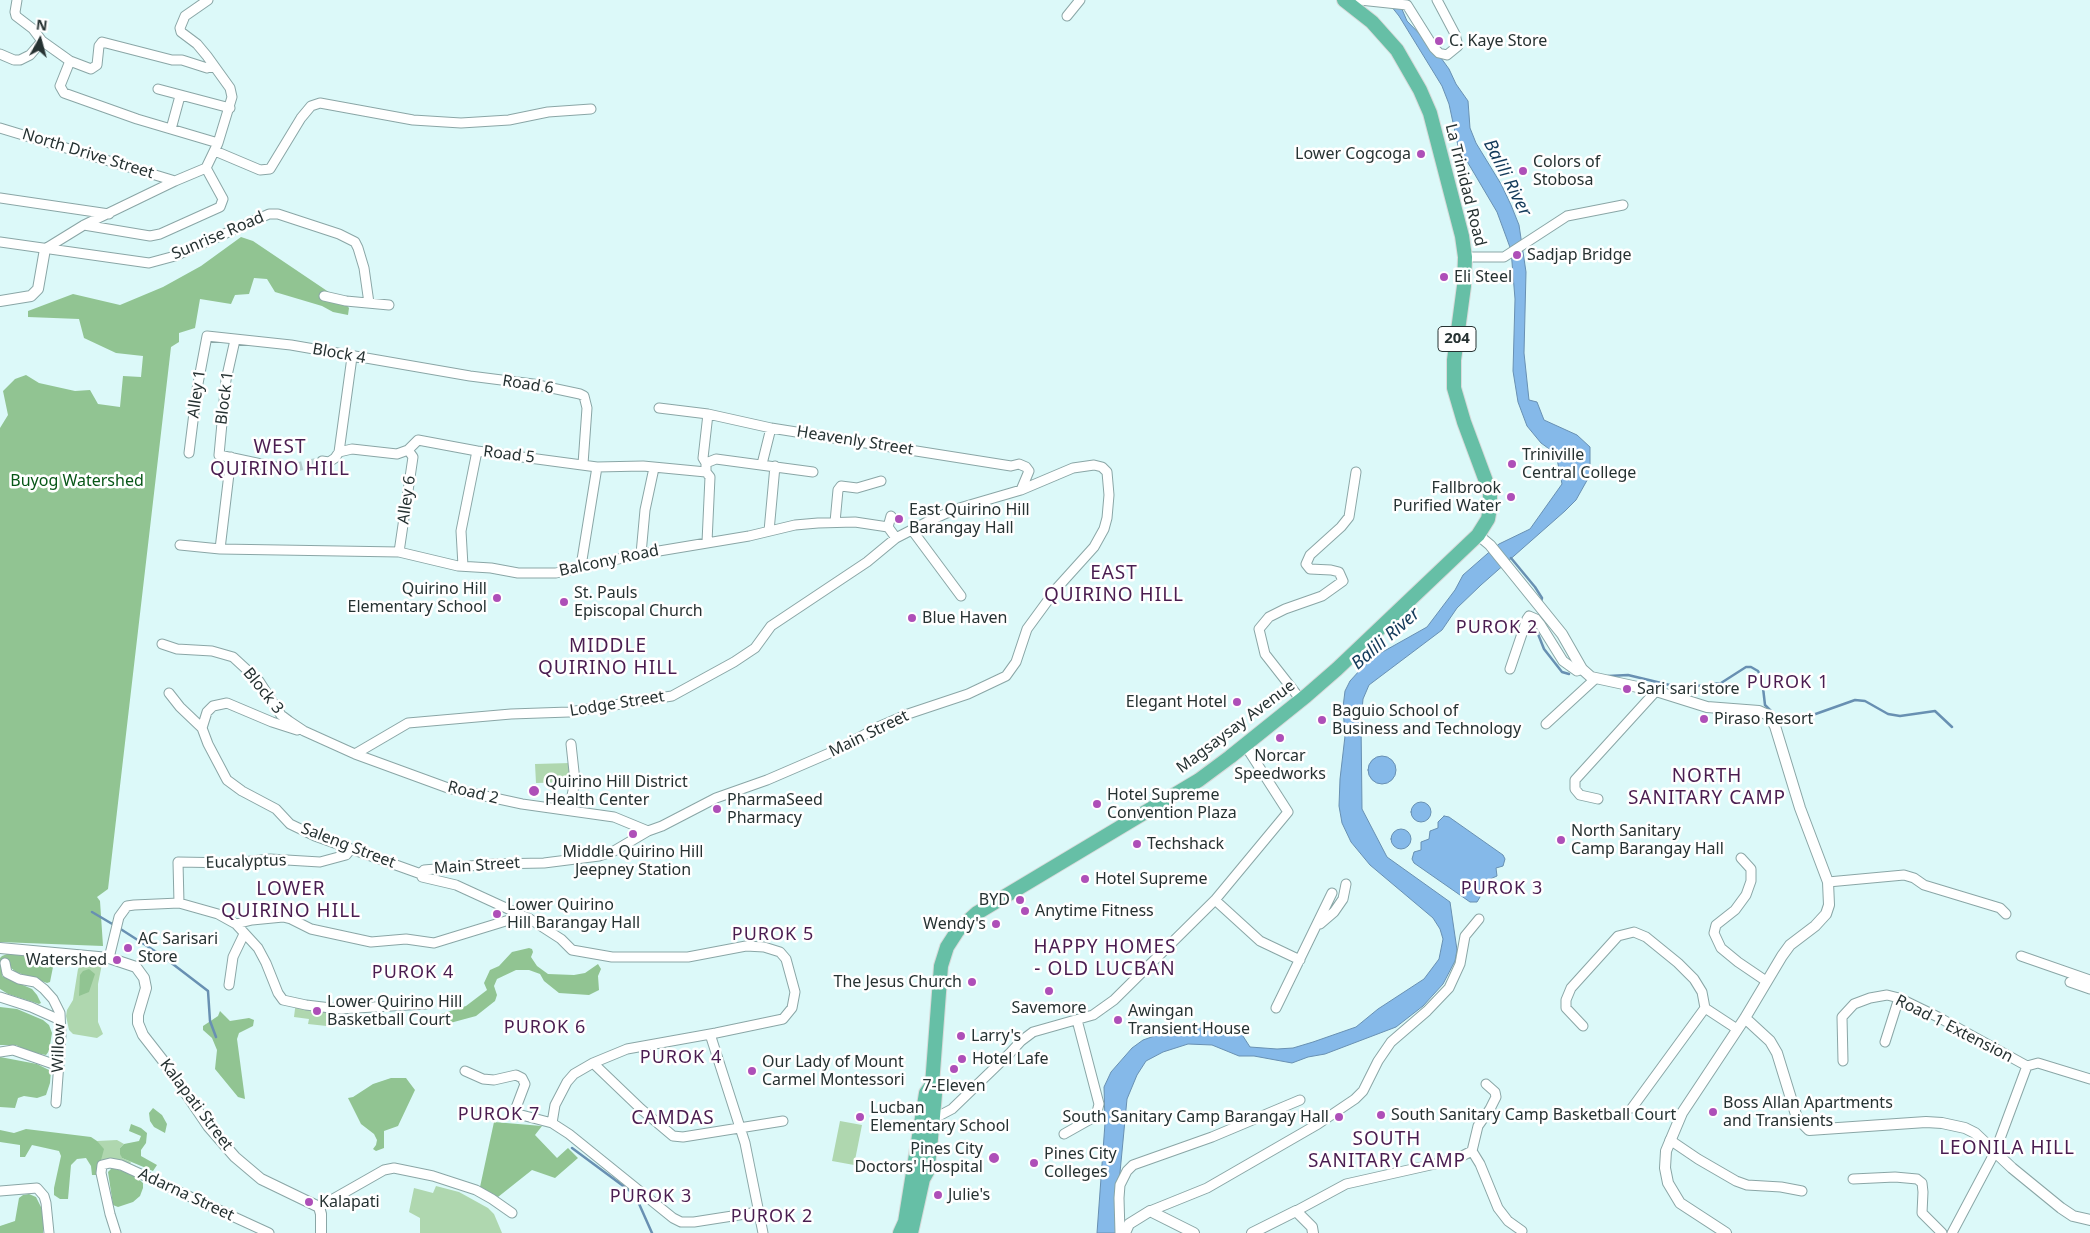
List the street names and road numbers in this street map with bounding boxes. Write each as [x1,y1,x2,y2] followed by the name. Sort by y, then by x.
[1440,122,1490,248] street label: La Trinidad Road
[20,125,156,183] street label: North Drive Street
[169,208,267,264] street label: Sunrise Road
[1438,326,1476,352] road number: 204
[311,340,367,368] street label: Block 4
[184,369,210,419] street label: Alley 1
[212,370,238,426] street label: Block 1
[501,371,555,399] street label: Road 6
[795,422,915,460] street label: Heavenly Street
[482,442,536,468] street label: Road 5
[394,475,420,525] street label: Alley 6
[557,541,661,581] street label: Balcony Road
[239,664,287,718] street label: Block 3
[1173,676,1299,778] street label: Magsaysay Avenue
[568,687,666,721] street label: Lodge Street
[826,706,912,762] street label: Main Street
[446,777,500,809] street label: Road 2
[298,819,398,873] street label: Saleng Street
[205,851,287,873] street label: Eucalyptus
[433,853,521,879] street label: Main Street
[1892,991,2016,1067] street label: Road 1 Extension
[49,1023,69,1073] street label: Willow
[155,1055,237,1155] street label: Kalapati Street
[135,1164,237,1226] street label: Adarna Street

